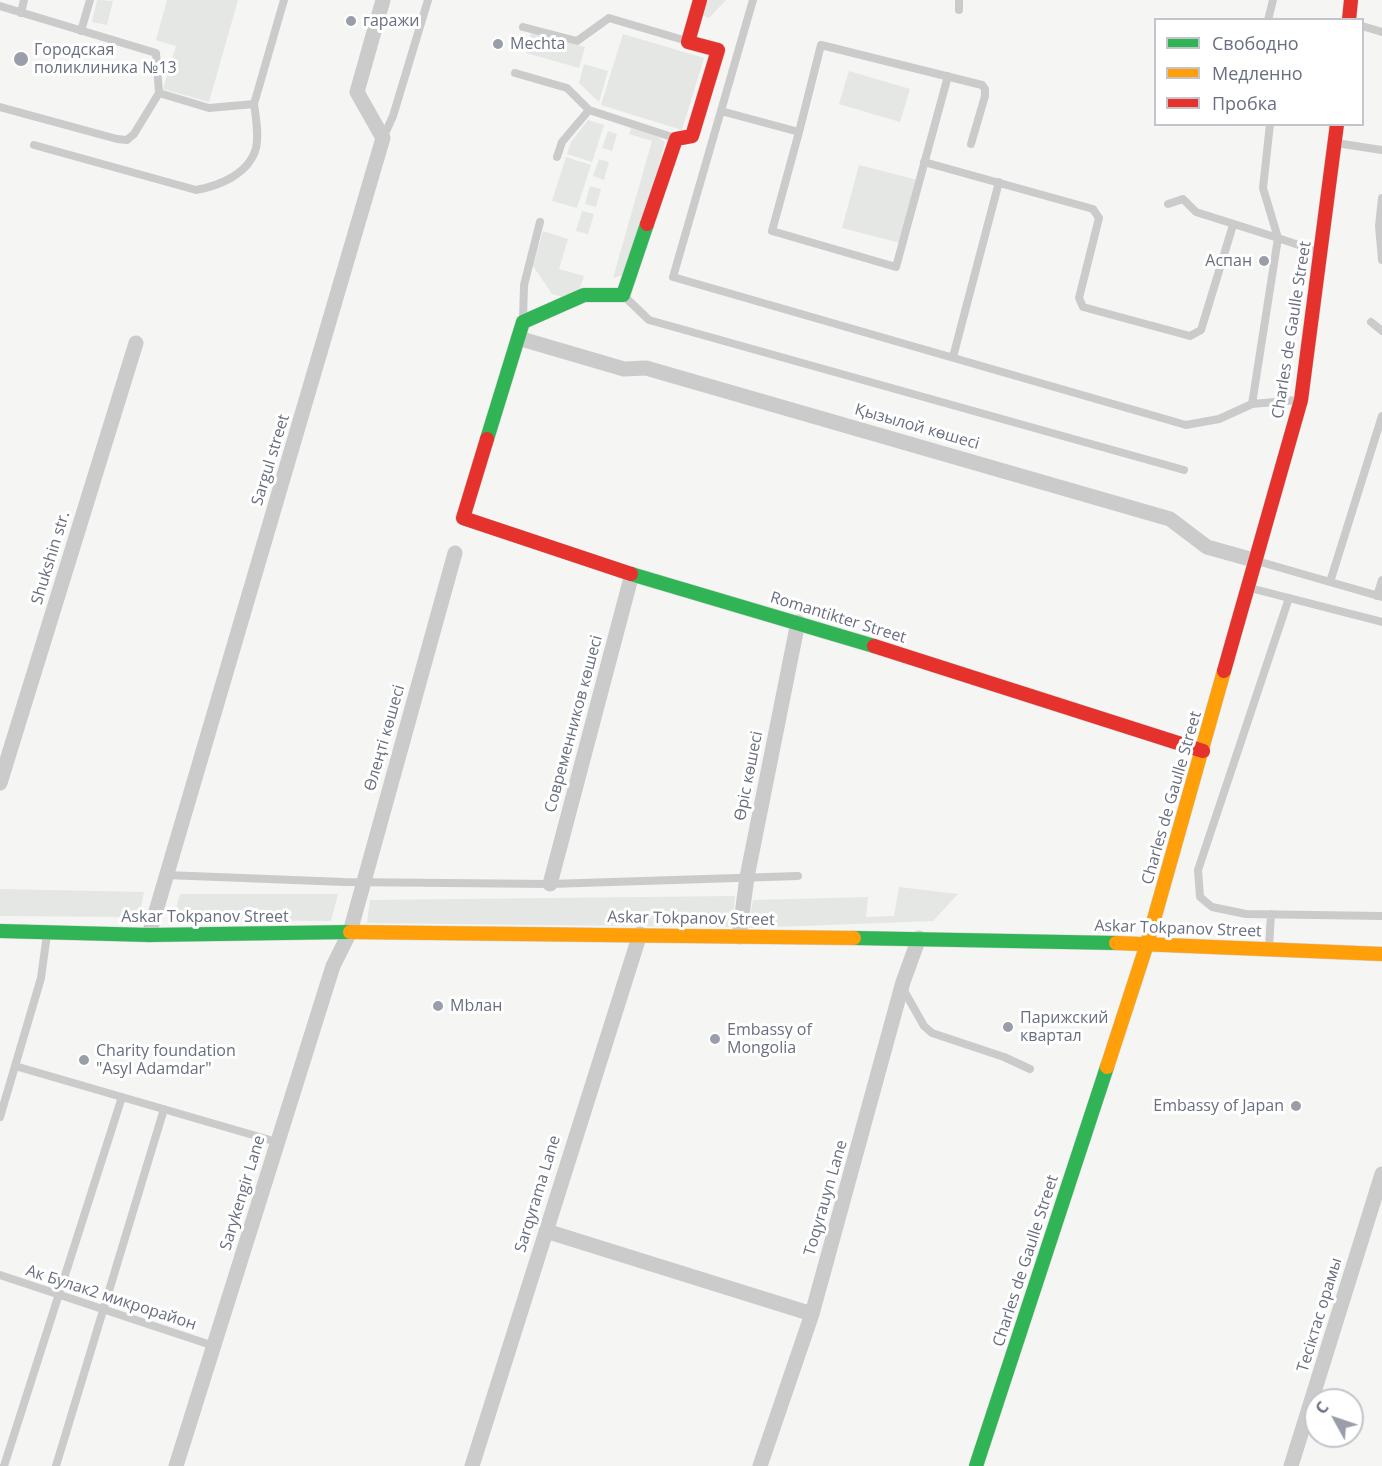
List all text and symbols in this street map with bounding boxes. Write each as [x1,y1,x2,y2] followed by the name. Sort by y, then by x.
[363,11,419,31] place label: гаражи
[344,14,358,28] marker: гаражи
[1154,18,1364,126] legend
[1212,31,1299,55] text: Свободно
[510,34,565,54] place label: Mechta
[491,37,505,51] marker: Mechta
[34,40,177,78] place label: Городская поликлиника №13
[12,50,30,68] marker: Городская поликлиника №13
[1212,61,1303,85] text: Медленно
[1212,91,1277,115] text: Пробка
[1268,240,1316,420] street label: Charles de Gaulle Street
[1205,251,1252,271] place label: Аспан
[1257,254,1271,268] marker: Аспан
[852,400,982,454] street label: Қызылой көшесі
[248,412,294,508] street label: Sargul street
[28,509,74,607] street label: Shukshin str.
[768,588,908,648] street label: Romantikter Street
[541,633,607,815] street label: Современников көшесі
[361,683,409,793] street label: Өлеңті көшесі
[1138,709,1206,887] street label: Charles de Gaulle Street
[731,730,767,822] street label: Өріс көшесі
[121,907,289,927] street label: Askar Tokpanov Street
[607,908,775,930] street label: Askar Tokpanov Street
[1094,916,1262,942] street label: Askar Tokpanov Street
[450,996,502,1016] place label: Мbлан
[431,999,445,1013] marker: Мbлан
[1020,1008,1109,1046] place label: Парижский квартал
[727,1020,812,1058] place label: Embassy of Mongolia
[1001,1020,1015,1034] marker: Парижский квартал
[708,1032,722,1046] marker: Embassy of Mongolia
[96,1041,236,1079] place label: Charity foundation "Asyl Adamdar"
[77,1053,91,1067] marker: Charity foundation "Asyl Adamdar"
[1153,1096,1284,1116] place label: Embassy of Japan
[1289,1099,1303,1113] marker: Embassy of Japan
[216,1133,270,1253] street label: Sarykengir Lane
[511,1133,565,1255] street label: Sarqyrama Lane
[800,1138,852,1258] street label: Toqyrauyn Lane
[989,1173,1063,1349] street label: Charles de Gaulle Street
[1294,1256,1346,1374] street label: Тесіктас орамы
[23,1261,199,1335] street label: Ак Булак2 микрорайон
[1304,1388,1364,1448] north arrow
[1310,1397,1333,1419] text: С

